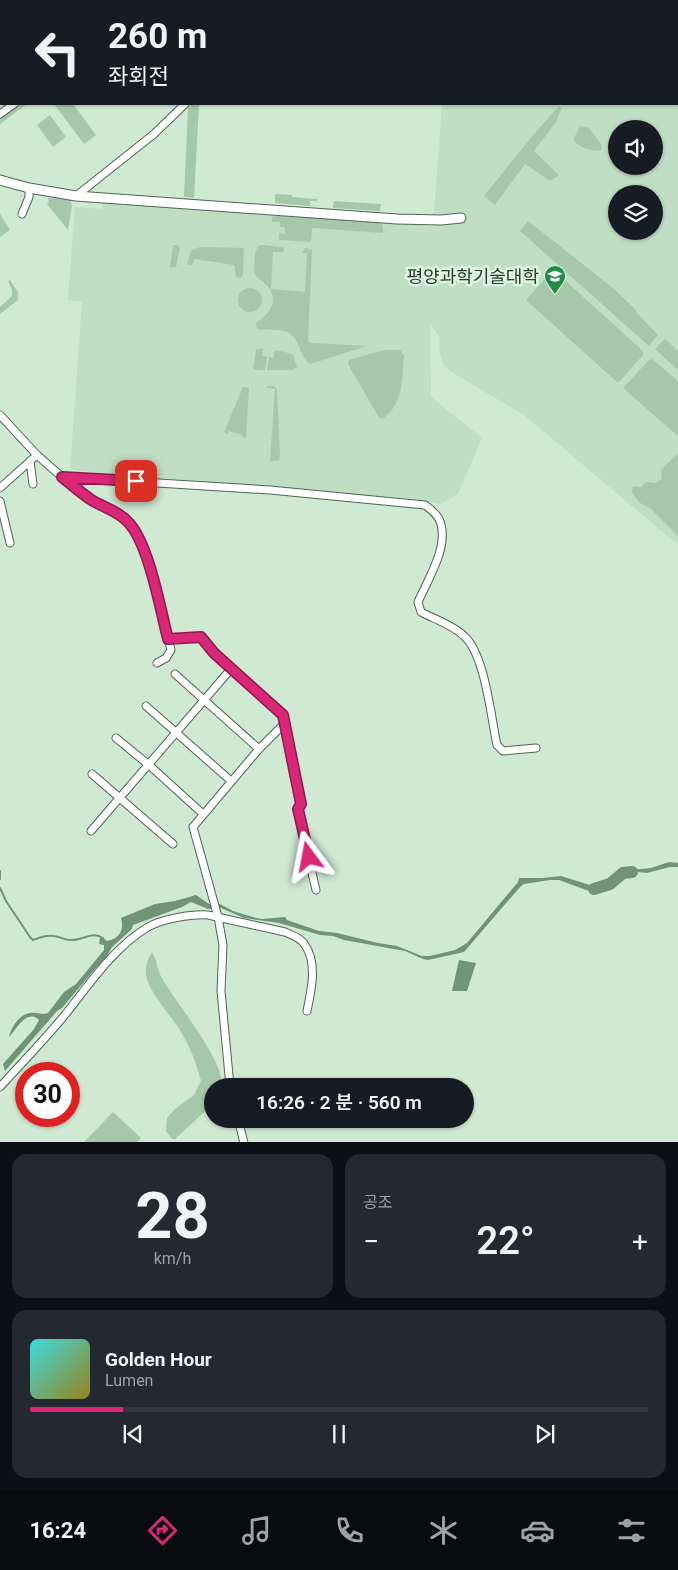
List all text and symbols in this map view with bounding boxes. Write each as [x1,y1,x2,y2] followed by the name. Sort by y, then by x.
[108,16,207,57] text: 260 m
[25,20,90,85] icon: left
[108,64,169,89] text: 좌회전
[608,120,663,240] map controls
[608,120,663,175] button: sound
[608,185,663,240] button: layers
[543,264,567,295] school or university icon: 평양과학기술대학
[407,266,539,287] place label: 평양과학기술대학
[115,460,157,502] pin
[122,467,150,495] icon: arrive
[282,830,334,882] position arrow
[15,1062,80,1127] speed limit sign: 30
[256,1091,422,1114] text: 16:26 · 2 분 · 560 m
[135,1178,210,1254] text: 28
[363,1193,392,1212] text: 공조
[477,1219,535,1263] text: 22°
[363,1225,379,1258] text: −
[632,1225,648,1258] text: +
[154,1249,191,1268] text: km/h
[105,1348,212,1371] text: Golden Hour
[105,1371,153,1390] text: Lumen
[119,1420,147,1448] icon: previous
[325,1420,353,1448] icon: pause
[531,1420,559,1448] icon: next
[145,1513,180,1548] icon: directions
[239,1513,274,1548] icon: music
[332,1513,367,1548] icon: phone
[426,1513,461,1548] icon: climate
[520,1513,555,1548] icon: car
[614,1513,649,1548] icon: filters
[29,1518,86,1543] text: 16:24

